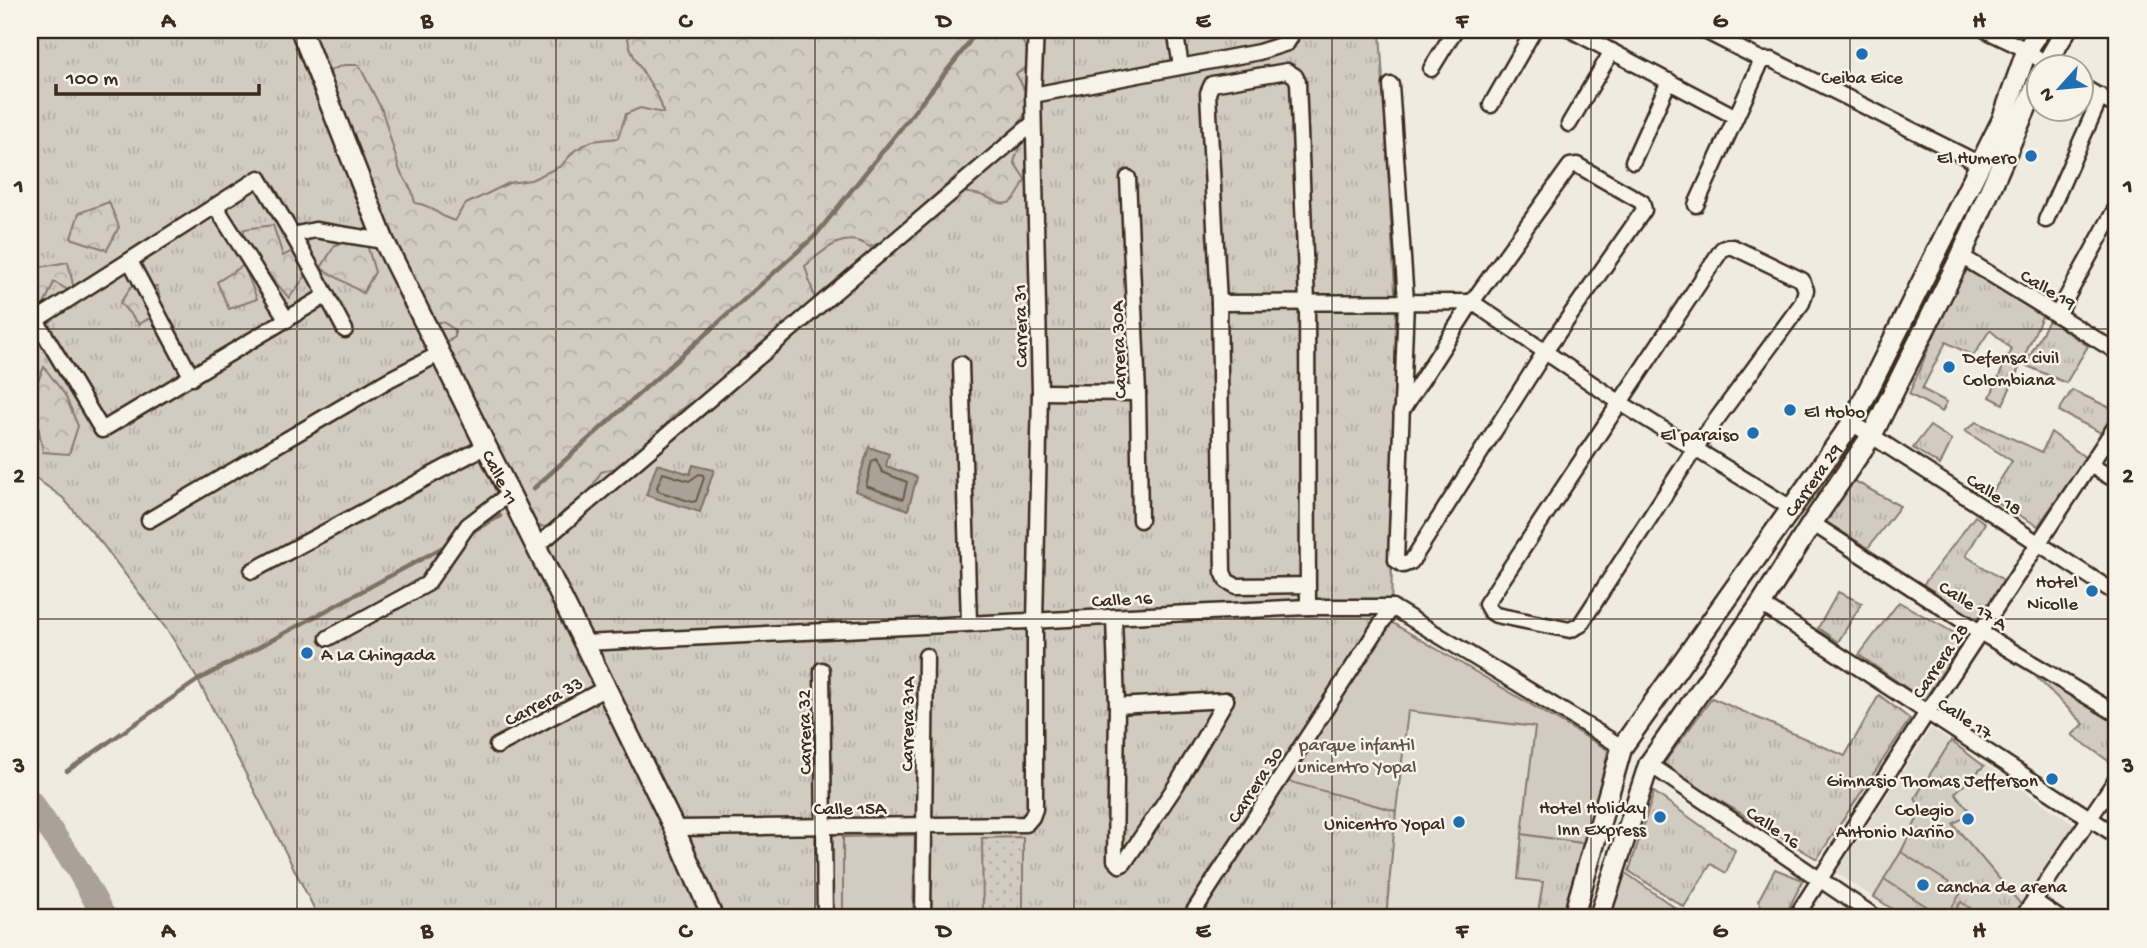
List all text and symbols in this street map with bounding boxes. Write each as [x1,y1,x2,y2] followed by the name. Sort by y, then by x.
[160,9,176,36] text: A
[420,9,434,36] text: B
[679,9,694,36] text: C
[935,9,953,36] text: D
[1196,9,1212,36] text: E
[1455,9,1470,36] text: F
[1713,9,1729,36] text: G
[1972,9,1986,36] text: H
[1854,46,1870,62] marker: Ceiba Eice
[56,52,259,96] scale bar
[2024,52,2094,122] north arrow
[65,68,118,93] text: 100 m
[1821,68,1903,91] place label: Ceiba Eice
[2035,83,2061,105] text: N
[1937,148,2017,171] place label: El Humero
[2023,148,2039,164] marker: El Humero
[13,174,24,201] text: 1
[2122,174,2133,201] text: 1
[2015,266,2080,317] street label: Calle 19
[1010,284,1035,368] street label: Carrera 31
[1107,299,1134,399] street label: Carrera 30A
[1961,348,2059,393] place label: Defensa civil Colombiana
[1941,359,1957,375] marker: Defensa civil Colombiana
[1782,402,1798,418] marker: El Hobo
[1804,402,1865,425] place label: El Hobo
[1660,425,1739,448] place label: El paraiso
[1745,425,1761,441] marker: El paraiso
[1781,440,1849,523] street label: Carrera 29
[475,447,522,510] street label: Calle 11
[13,464,25,491] text: 2
[2122,464,2134,491] text: 2
[1961,470,2025,522] street label: Calle 18
[2027,572,2078,617] place label: Hotel Nicolle
[1933,577,2012,638] street label: Calle 17 A
[2084,583,2100,599] marker: Hotel Nicolle
[1091,588,1154,615] street label: Calle 16
[1908,620,1975,704] street label: Carrera 28
[299,645,315,661] marker: A La Chingada
[321,645,437,668] place label: A La Chingada
[501,673,588,733] street label: Carrera 33
[897,675,922,772] street label: Carrera 31A
[794,689,819,775] street label: Carrera 32
[1932,694,1997,747] street label: Calle 17
[1298,735,1416,780] park label: parque infantil unicentro Yopal
[1224,743,1290,828] street label: Carrera 30
[12,754,25,781] text: 3
[2121,754,2134,781] text: 3
[1827,771,2038,794] place label: Gimnasio Thomas Jefferson
[2044,771,2060,787] marker: Gimnasio Thomas Jefferson
[1539,798,1647,843] place label: Hotel Holiday Inn Express
[814,799,888,822] street label: Calle 15A
[1836,800,1954,845] place label: Colegio Antonio Nariño
[1740,802,1804,856] street label: Calle 16
[1652,809,1668,825] marker: Hotel Holiday Inn Express
[1960,811,1976,827] marker: Colegio Antonio Nariño
[1324,814,1445,837] place label: Unicentro Yopal
[1451,814,1467,830] marker: Unicentro Yopal
[1915,877,1931,893] marker: cancha de arena
[1937,877,2068,900] place label: cancha de arena
[160,919,176,946] text: A
[420,919,434,946] text: B
[679,919,694,946] text: C
[935,919,953,946] text: D
[1196,919,1212,946] text: E
[1455,919,1470,946] text: F
[1713,919,1729,946] text: G
[1972,919,1986,946] text: H

